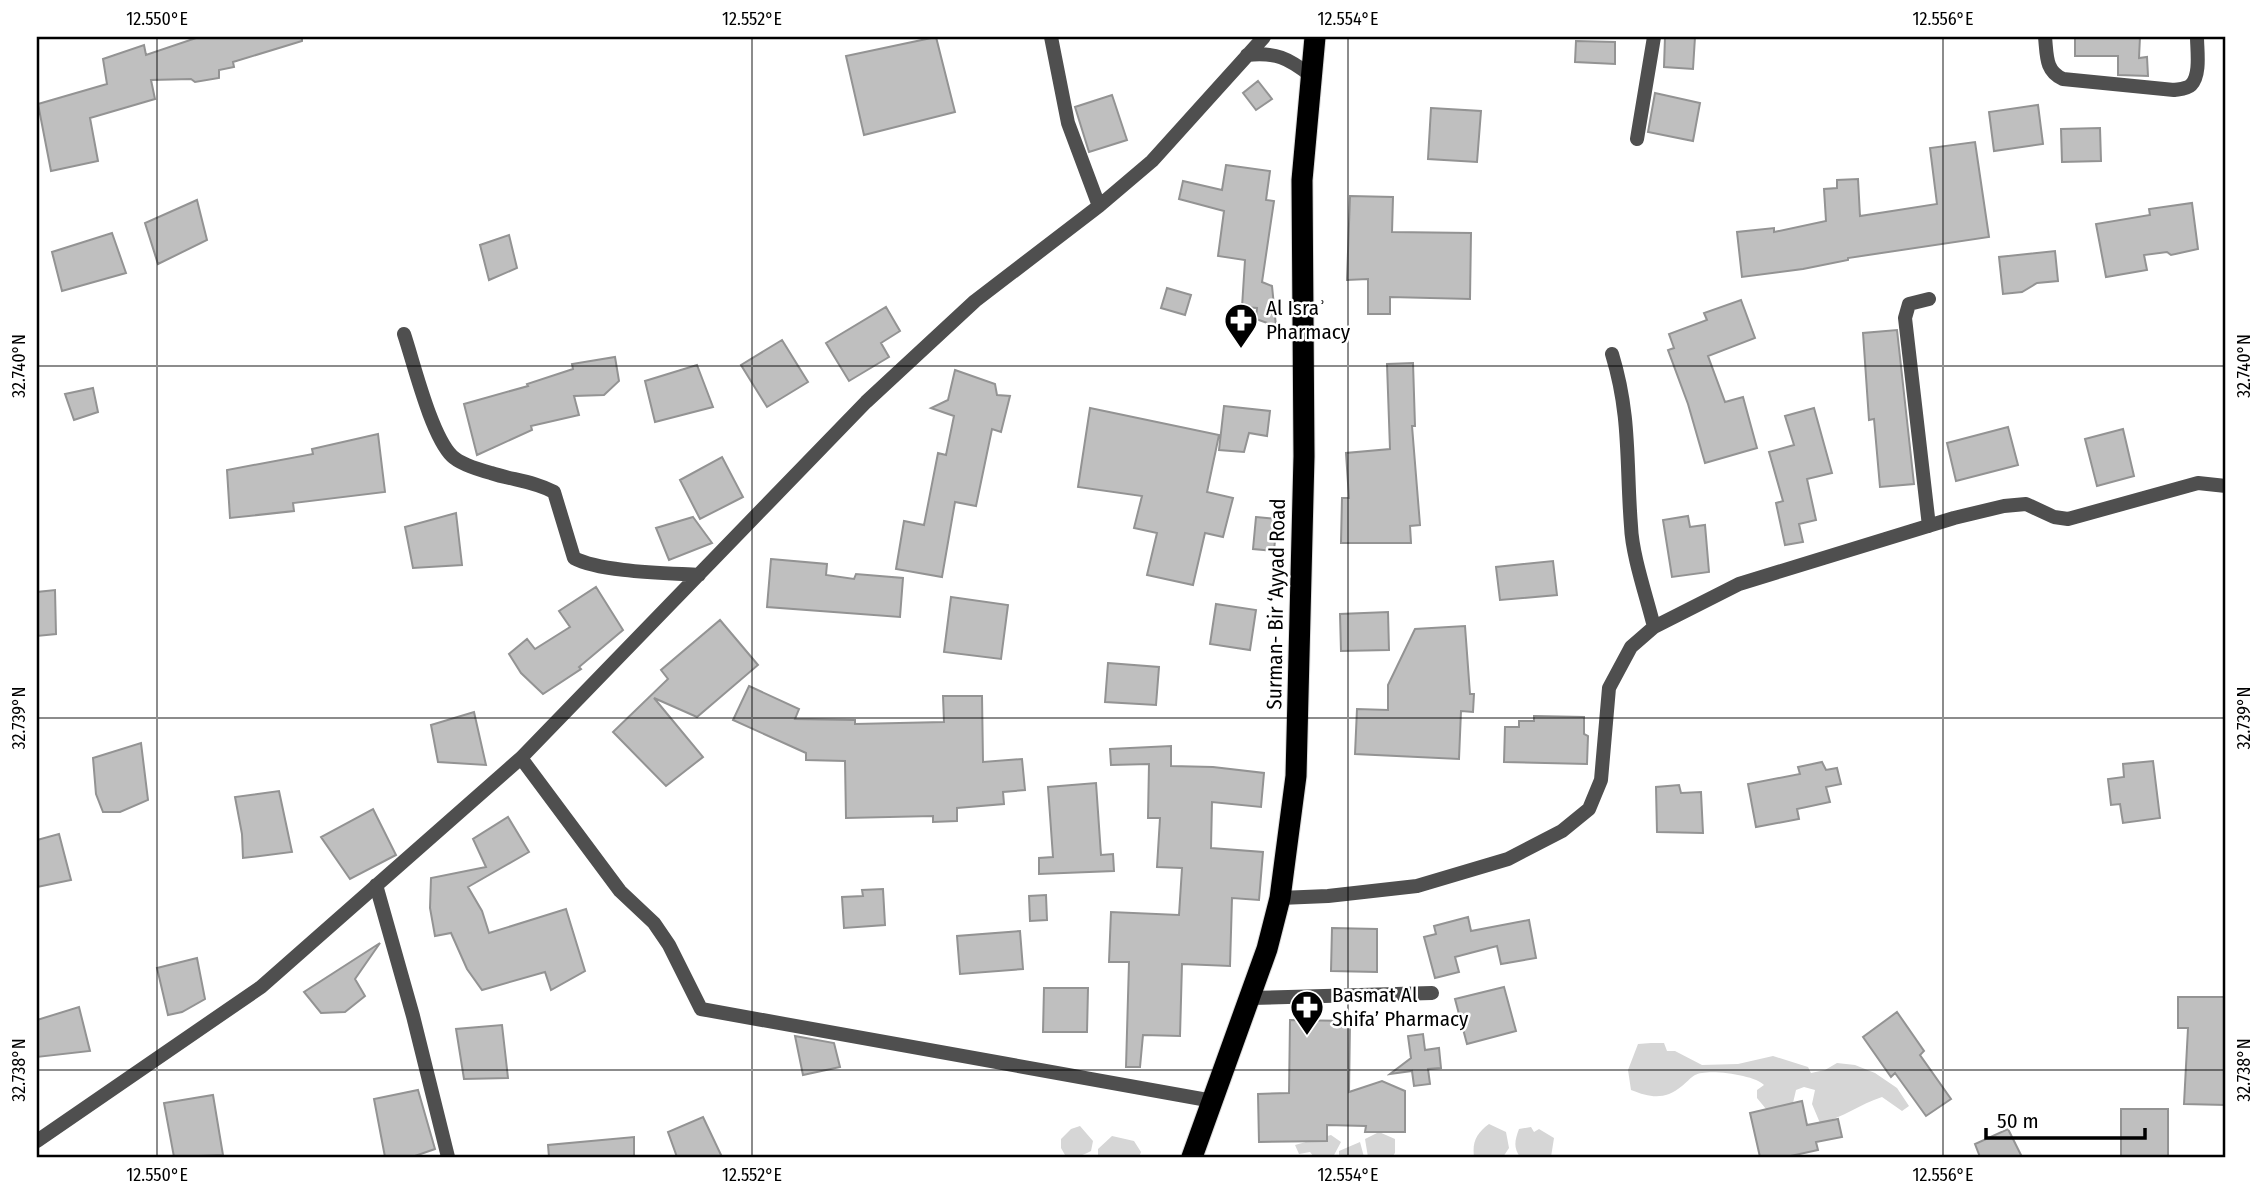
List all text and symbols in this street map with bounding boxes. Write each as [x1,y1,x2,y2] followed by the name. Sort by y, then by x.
[126,8,188,30] text: 12.550°E
[722,8,782,30] text: 12.552°E
[1318,8,1378,30] text: 12.554°E
[1912,8,1974,30] text: 12.556°E
[1266,295,1351,345] place label: Al Israʾ Pharmacy
[1222,301,1260,350] pharmacy icon: Al Israʾ Pharmacy
[8,334,30,398] text: 32.740°N
[2233,334,2255,398] text: 32.740°N
[1261,498,1291,710] street label: Surman- Bir ‘Ayyad Road
[8,687,30,749] text: 32.739°N
[2233,687,2255,749] text: 32.739°N
[1332,982,1469,1032] place label: Basmat Al Shifa’ Pharmacy
[1288,988,1326,1037] pharmacy icon: Basmat Al Shifa’ Pharmacy
[8,1038,30,1102] text: 32.738°N
[2233,1038,2255,1102] text: 32.738°N
[1986,1096,2146,1140] scale bar
[1997,1108,2039,1134] text: 50 m
[126,1164,188,1186] text: 12.550°E
[722,1164,782,1186] text: 12.552°E
[1318,1164,1378,1186] text: 12.554°E
[1912,1164,1974,1186] text: 12.556°E

